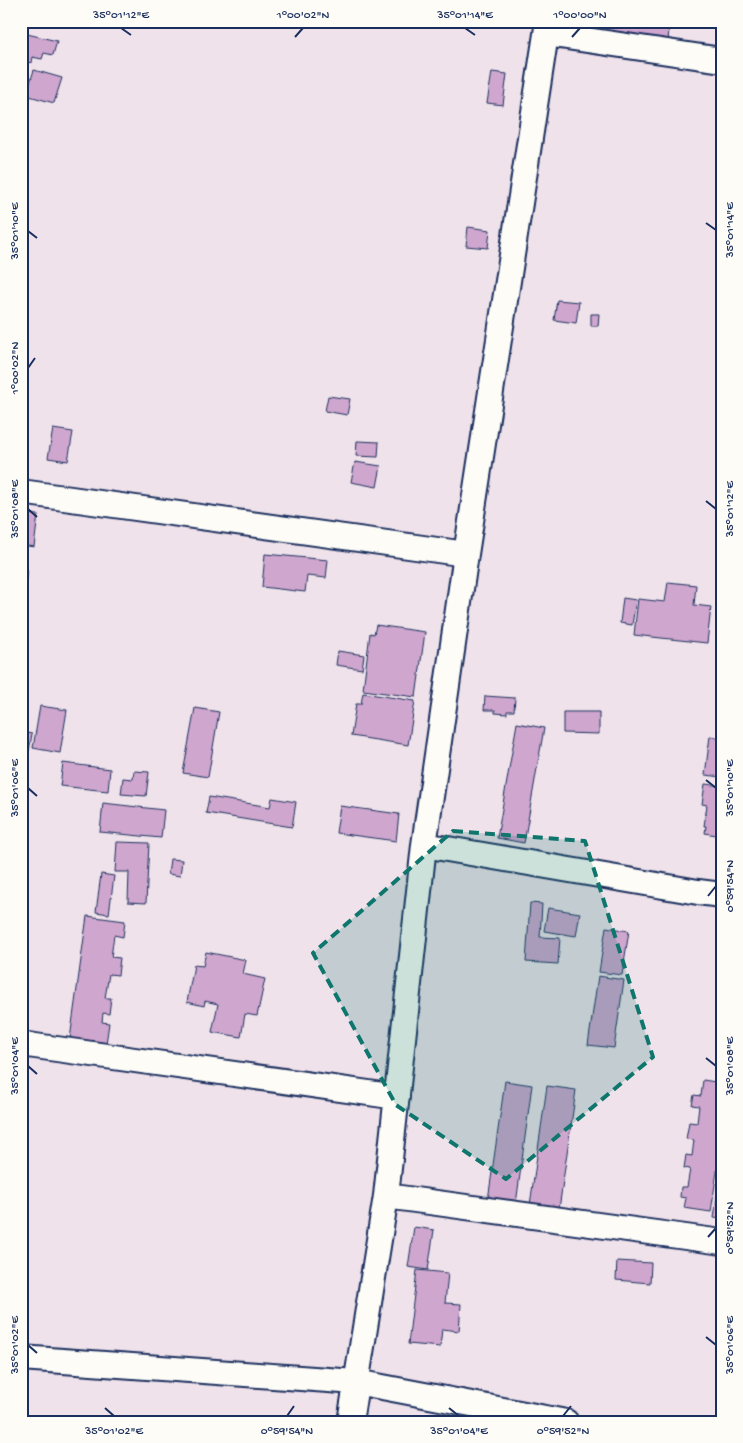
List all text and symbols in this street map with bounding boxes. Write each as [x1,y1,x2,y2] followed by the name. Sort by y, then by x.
[92,9,149,23] text: 35°01'12"E
[276,9,329,23] text: 1°00'02"N
[436,9,493,23] text: 35°01'14"E
[552,9,607,23] text: 1°00'00"N
[9,202,23,260] text: 35°01'10"E
[724,202,738,259] text: 35°01'14"E
[9,342,23,395] text: 1°00'02"N
[9,479,23,539] text: 35°01'08"E
[724,481,738,538] text: 35°01'12"E
[9,758,23,818] text: 35°01'06"E
[724,759,738,817] text: 35°01'10"E
[724,860,738,912] text: 0°59'54"N
[724,1036,738,1096] text: 35°01'08"E
[9,1037,23,1096] text: 35°01'04"E
[724,1202,738,1254] text: 0°59'52"N
[724,1315,738,1375] text: 35°01'06"E
[9,1316,23,1375] text: 35°01'02"E
[84,1425,143,1439] text: 35°01'02"E
[261,1425,313,1439] text: 0°59'54"N
[429,1425,488,1439] text: 35°01'04"E
[537,1425,589,1439] text: 0°59'52"N

